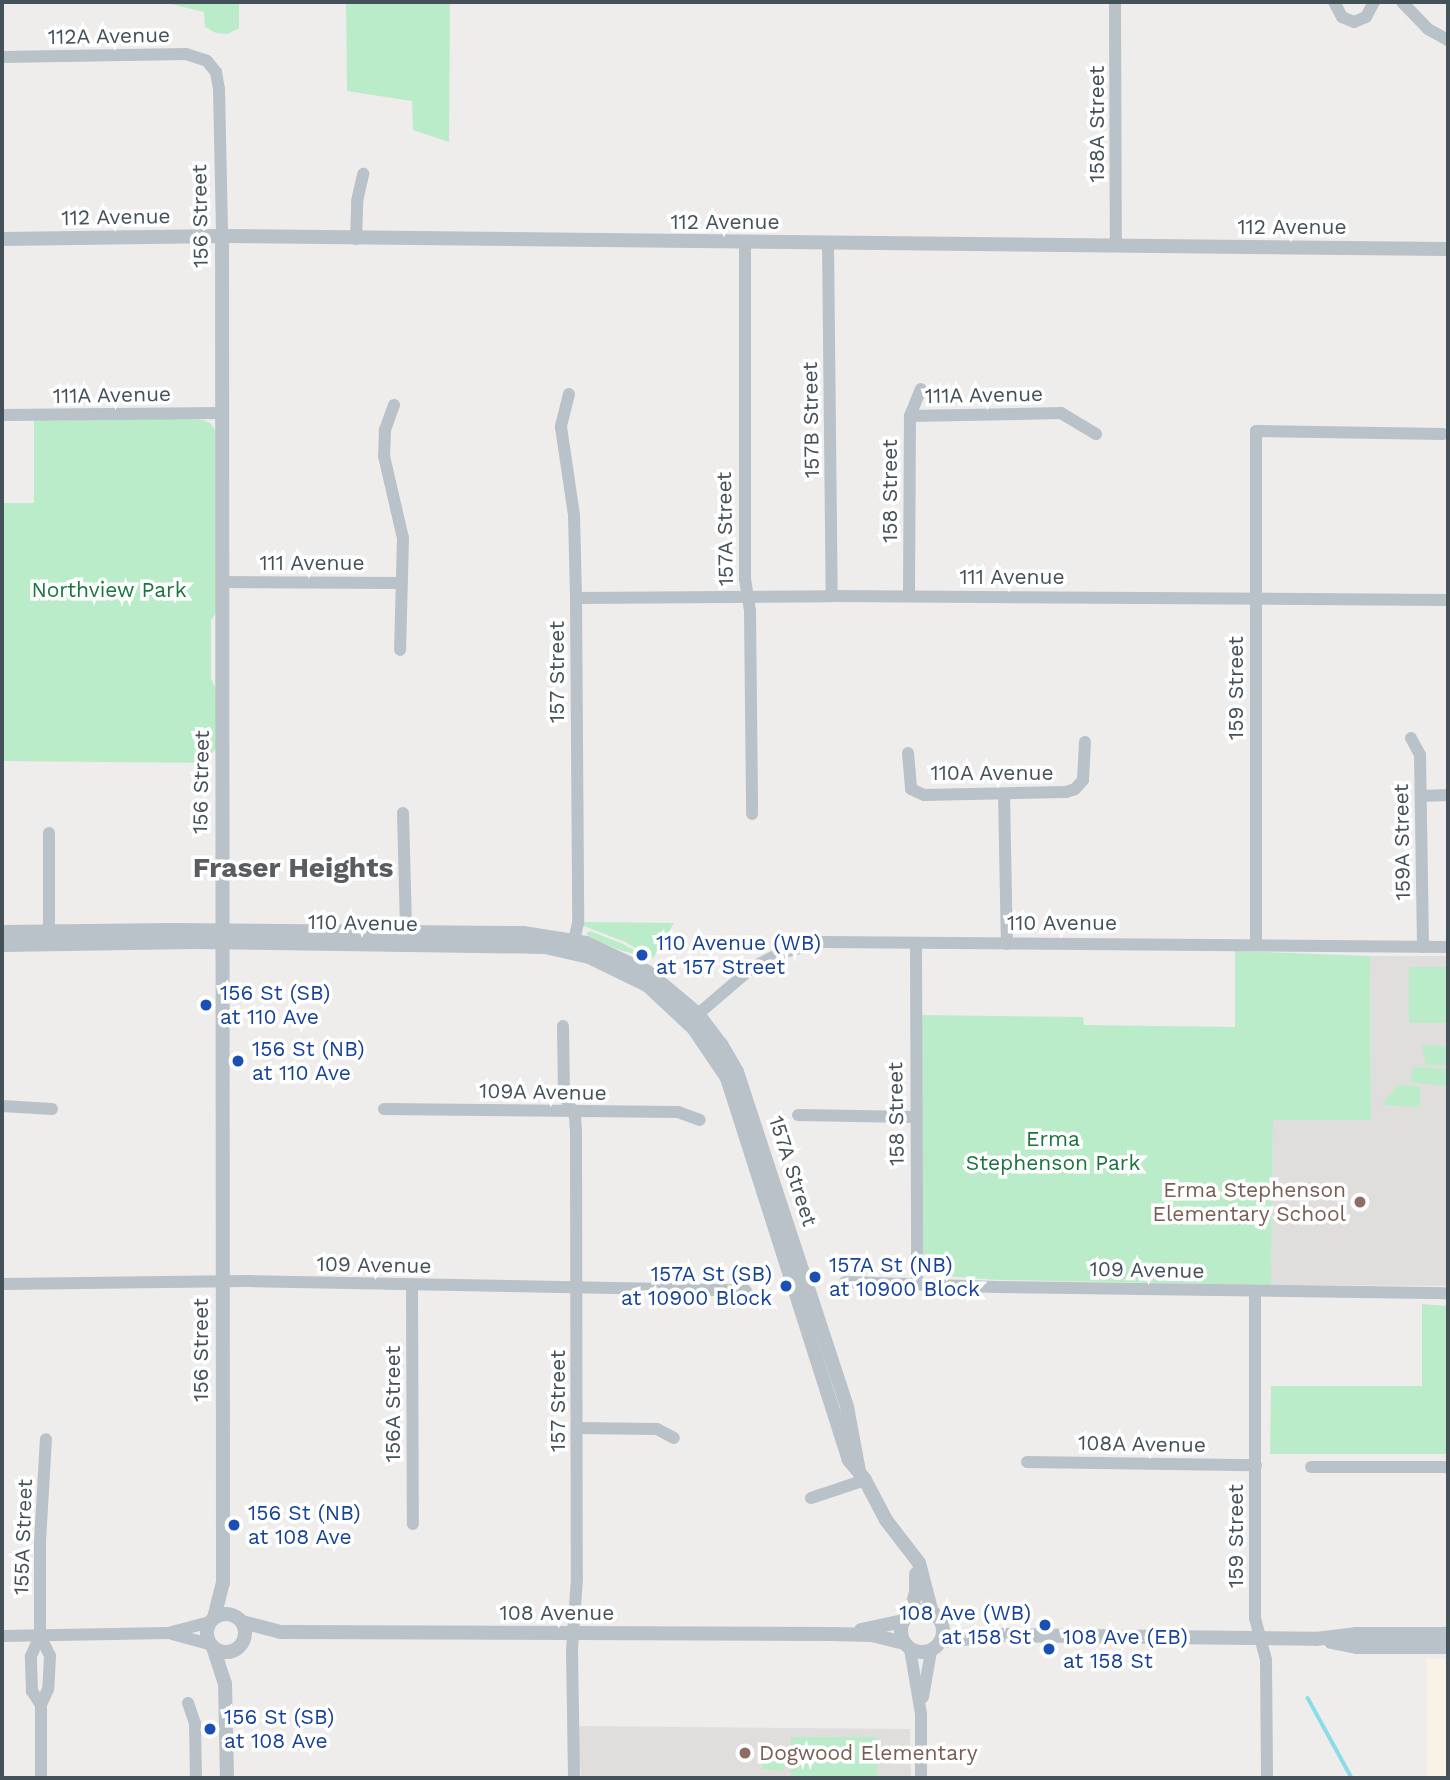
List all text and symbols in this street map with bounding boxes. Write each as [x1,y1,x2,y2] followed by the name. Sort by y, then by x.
[47,22,171,50] street label: 112A Avenue
[1084,65,1110,183] street label: 158A Street
[186,164,214,268] street label: 156 Street
[61,203,171,231] street label: 112 Avenue
[670,209,780,235] street label: 112 Avenue
[1237,214,1347,240] street label: 112 Avenue
[797,362,825,478] street label: 157B Street
[52,381,172,409] street label: 111A Avenue
[924,381,1044,409] street label: 111A Avenue
[877,439,903,543] street label: 158 Street
[711,471,739,587] street label: 157A Street
[259,550,365,576] street label: 111 Avenue
[959,564,1065,590] street label: 111 Avenue
[31,577,187,603] park label: Northview Park
[544,621,570,723] street label: 157 Street
[1223,636,1249,740] street label: 159 Street
[187,730,215,834] street label: 156 Street
[930,760,1054,786] street label: 110A Avenue
[1388,783,1416,901] street label: 159A Street
[192,851,394,885] district label: Fraser Heights
[307,909,419,937] street label: 110 Avenue
[1007,910,1117,936] street label: 110 Avenue
[656,930,822,980] place label: 110 Avenue (WB) at 157 Street
[634,947,650,963] marker: 110 Avenue (WB) at 157 Street
[220,980,330,1030] place label: 156 St (SB) at 110 Ave
[198,997,214,1013] marker: 156 St (SB) at 110 Ave
[252,1036,365,1086] place label: 156 St (NB) at 110 Ave
[230,1053,246,1069] marker: 156 St (NB) at 110 Ave
[882,1062,910,1166] street label: 158 Street
[478,1078,608,1106] street label: 109A Avenue
[763,1112,823,1230] street label: 157A Street
[966,1126,1140,1176] park label: Erma Stephenson Park
[1152,1177,1346,1227] place label: Erma Stephenson Elementary School
[1352,1194,1368,1210] marker: Erma Stephenson Elementary School
[316,1251,432,1279] street label: 109 Avenue
[829,1252,980,1302] place label: 157A St (NB) at 10900 Block
[1089,1256,1205,1284] street label: 109 Avenue
[621,1261,772,1311] place label: 157A St (SB) at 10900 Block
[807,1269,823,1285] marker: 157A St (NB) at 10900 Block
[778,1278,794,1294] marker: 157A St (SB) at 10900 Block
[188,1298,214,1402] street label: 156 Street
[380,1345,406,1463] street label: 156A Street
[545,1350,571,1452] street label: 157 Street
[1077,1430,1207,1458] street label: 108A Avenue
[8,1478,38,1596] street label: 155A Street
[1223,1484,1249,1588] street label: 159 Street
[248,1500,361,1550] place label: 156 St (NB) at 108 Ave
[226,1517,242,1533] marker: 156 St (NB) at 108 Ave
[499,1600,615,1626] street label: 108 Avenue
[898,1600,1031,1650] place label: 108 Ave (WB) at 158 St
[1037,1617,1053,1633] marker: 108 Ave (WB) at 158 St
[1063,1624,1189,1674] place label: 108 Ave (EB) at 158 St
[1041,1641,1057,1657] marker: 108 Ave (EB) at 158 St
[224,1704,334,1754] place label: 156 St (SB) at 108 Ave
[202,1721,218,1737] marker: 156 St (SB) at 108 Ave
[759,1740,977,1766] place label: Dogwood Elementary
[737,1745,753,1761] marker: Dogwood Elementary

